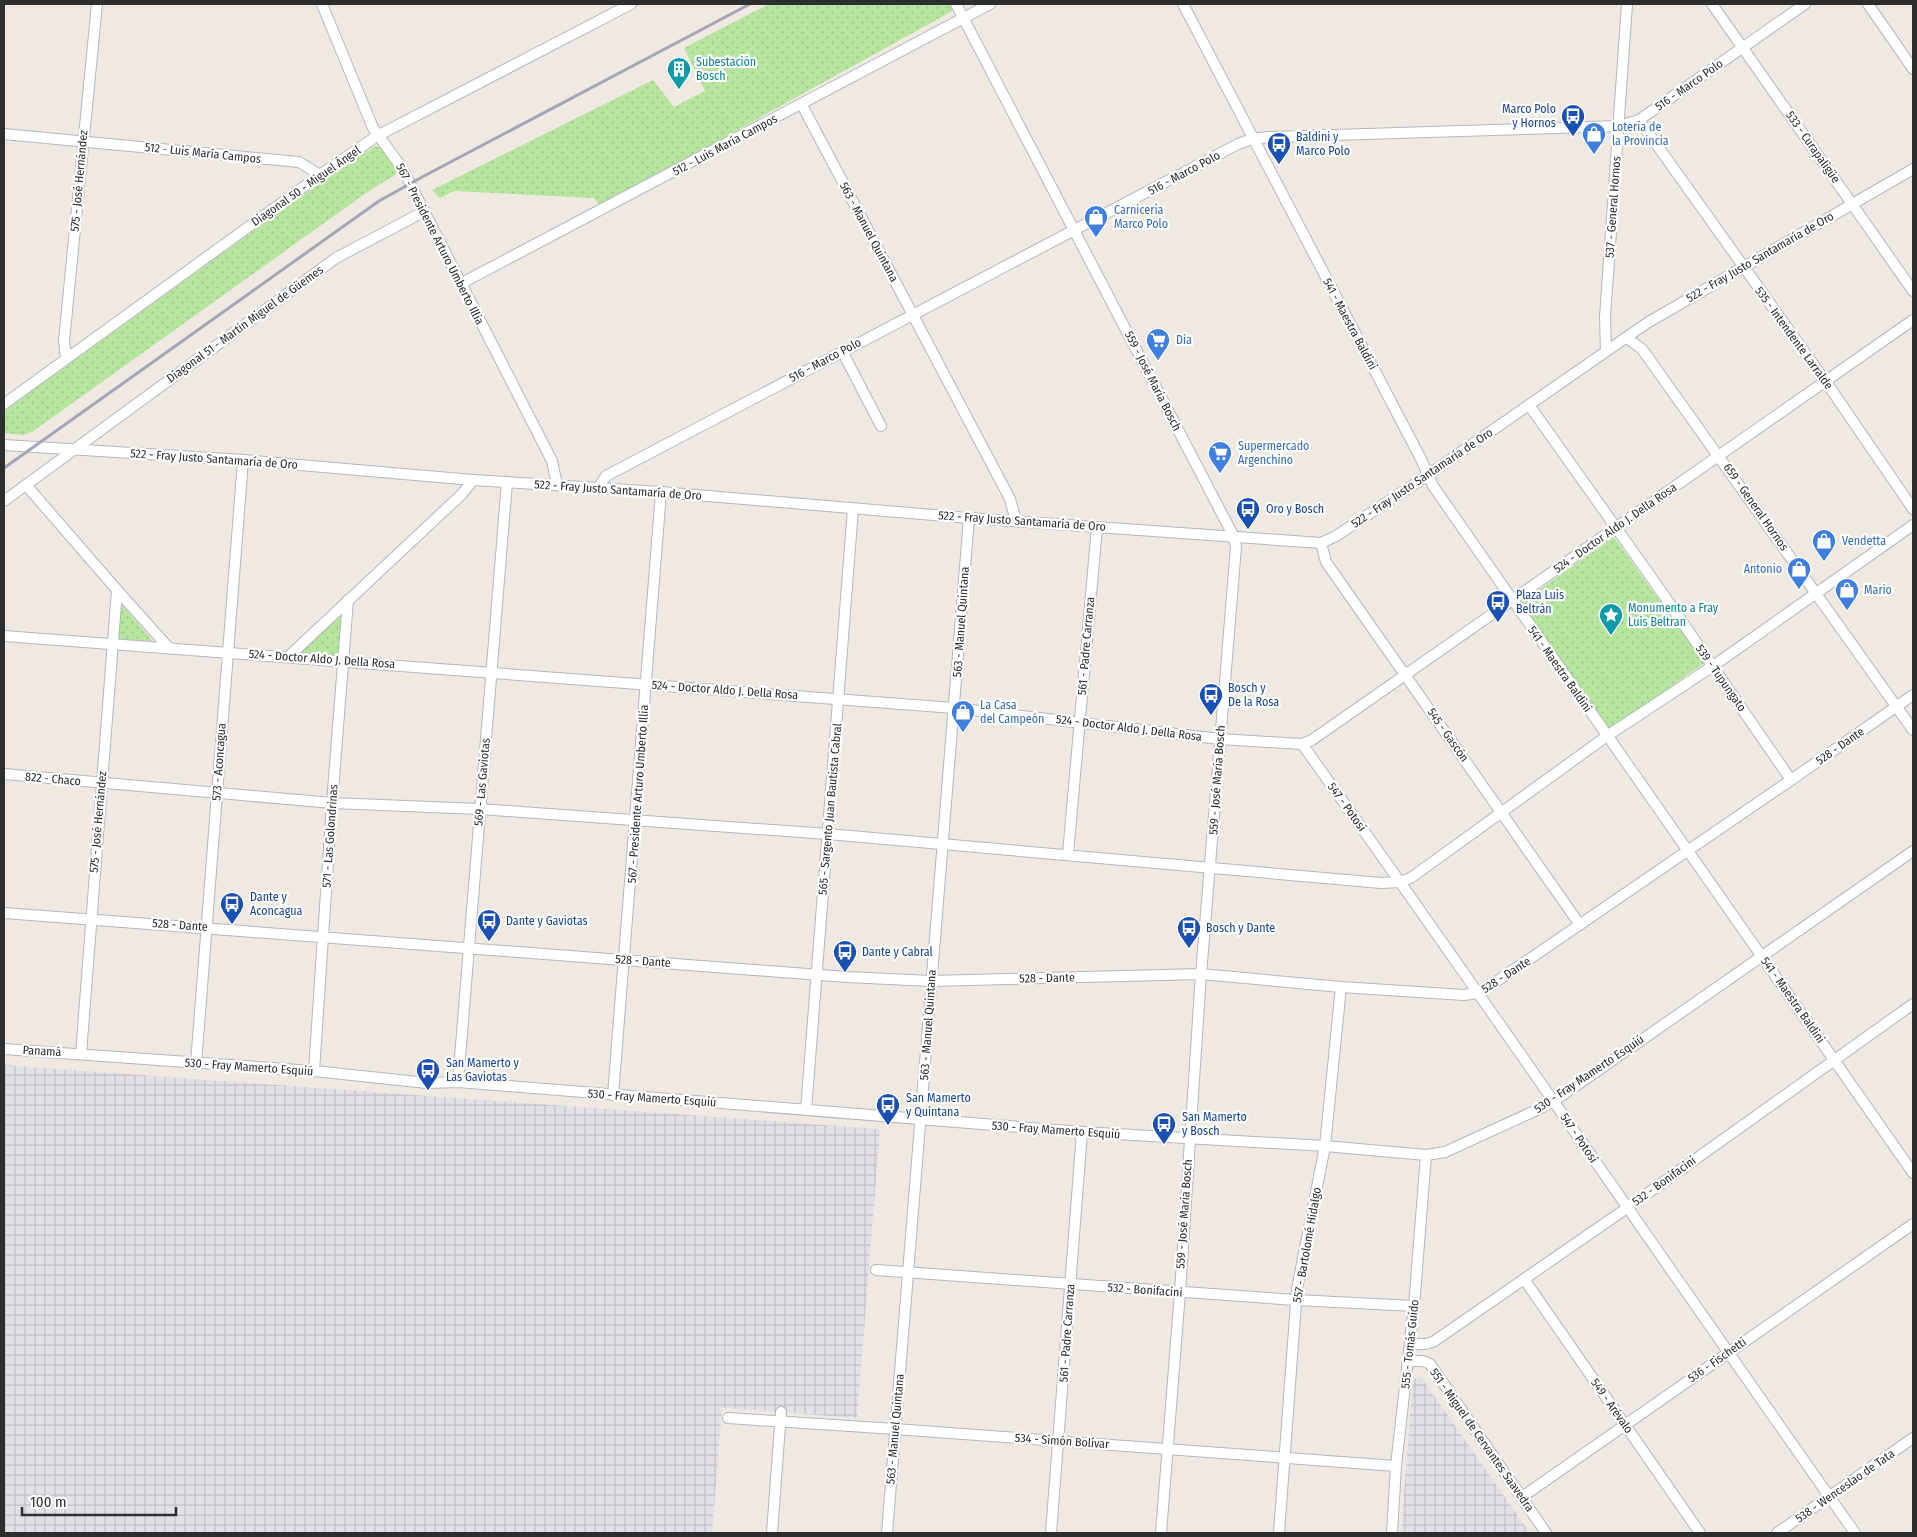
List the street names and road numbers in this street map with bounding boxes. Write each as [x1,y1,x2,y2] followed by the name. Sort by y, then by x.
[1652,56,1726,114] street label: 516 - Marco Polo
[1783,109,1843,186] street label: 533 - Curapaligüe
[670,111,780,179] street label: 512 - Luis María Campos
[68,129,90,232] street label: 575 - José Hernández
[144,140,262,166] street label: 512 - Luis María Campos
[248,142,363,229] street label: Diagonal 50 - Miguel Ángel
[1146,148,1222,198] street label: 516 - Marco Polo
[1602,156,1624,258] street label: 537 - General Hornos
[393,161,487,327] street label: 567 - Presidente Arturo Umberto Illia
[837,180,901,284] street label: 563 - Manuel Quintana
[1684,209,1836,305] street label: 522 - Fray Justo Santamaría de Oro
[164,263,326,385] street label: Diagonal 51 - Martín Miguel de Güemes
[1320,276,1380,372] street label: 541 - Maestra Baldini
[1752,284,1836,392] street label: 535 - Intendente Larralde
[1122,329,1184,433] street label: 559 - José María Bosch
[787,335,863,385] street label: 516 - Marco Polo
[1348,425,1496,531] street label: 522 - Fray Justo Santamaría de Oro
[130,446,298,472] street label: 522 - Fray Justo Santamaría de Oro
[1721,461,1791,553] street label: 659 - General Hornos
[534,477,702,503] street label: 522 - Fray Justo Santamaría de Oro
[1551,480,1679,576] street label: 524 - Doctor Aldo J. Della Rosa
[938,508,1106,534] street label: 522 - Fray Justo Santamaría de Oro
[950,566,972,678] street label: 563 - Manuel Quintana
[1075,596,1097,696] street label: 561 - Padre Carranza
[1525,623,1595,715] street label: 541 - Maestra Baldini
[1693,642,1749,714] street label: 539 - Tupungato
[248,647,396,671] street label: 524 - Doctor Aldo J. Della Rosa
[651,678,799,702] street label: 524 - Doctor Aldo J. Della Rosa
[625,704,651,884] street label: 567 - Presidente Arturo Umberto Illia
[1424,706,1472,764] street label: 545 - Gascón
[1055,712,1203,744] street label: 524 - Doctor Aldo J. Della Rosa
[209,723,229,801] street label: 573 - Aconcagua
[816,723,844,895] street label: 565 - Sargento Juan Bautista Cabral
[1813,724,1867,768] street label: 528 - Dante
[1206,725,1228,835] street label: 559 - José María Bosch
[471,737,493,827] street label: 569 - Las Gaviotas
[25,770,81,788] street label: 822 - Chaco
[87,770,109,873] street label: 575 - José Hernández
[1325,780,1369,834] street label: 547 - Potosí
[319,784,341,888] street label: 571 - Las Golondrinas
[152,916,208,934] street label: 528 - Dante
[615,952,671,970] street label: 528 - Dante
[1479,954,1533,996] street label: 528 - Dante
[1758,954,1828,1046] street label: 541 - Maestra Baldini
[917,969,939,1081] street label: 563 - Manuel Quintana
[1019,971,1075,985] street label: 528 - Dante
[1532,1032,1646,1116] street label: 530 - Fray Mamerto Esquiú
[22,1043,62,1059] street label: Panamá
[184,1056,314,1078] street label: 530 - Fray Mamerto Esquiú
[587,1087,717,1109] street label: 530 - Fray Mamerto Esquiú
[1557,1111,1601,1165] street label: 547 - Potosí
[991,1119,1121,1141] street label: 530 - Fray Mamerto Esquiú
[1629,1153,1699,1209] street label: 532 - Bonifacini
[1173,1159,1195,1269] street label: 559 - José María Bosch
[1290,1186,1324,1304] street label: 557 - Bartolomé Hidalgo
[1107,1280,1183,1300] street label: 532 - Bonifacini
[1057,1283,1077,1383] street label: 561 - Padre Carranza
[1398,1299,1422,1389] street label: 555 - Tomás Guido
[1685,1335,1749,1385] street label: 536 - Fischetti
[1427,1366,1537,1514] street label: 551 - Miguel de Cervantes Saavedra
[883,1373,907,1485] street label: 563 - Manuel Quintana
[1588,1376,1636,1436] street label: 549 - Arévalo
[1014,1431,1110,1451] street label: 534 - Simón Bolívar
[1793,1446,1897,1526] street label: 538 - Wenceslao de Tata

